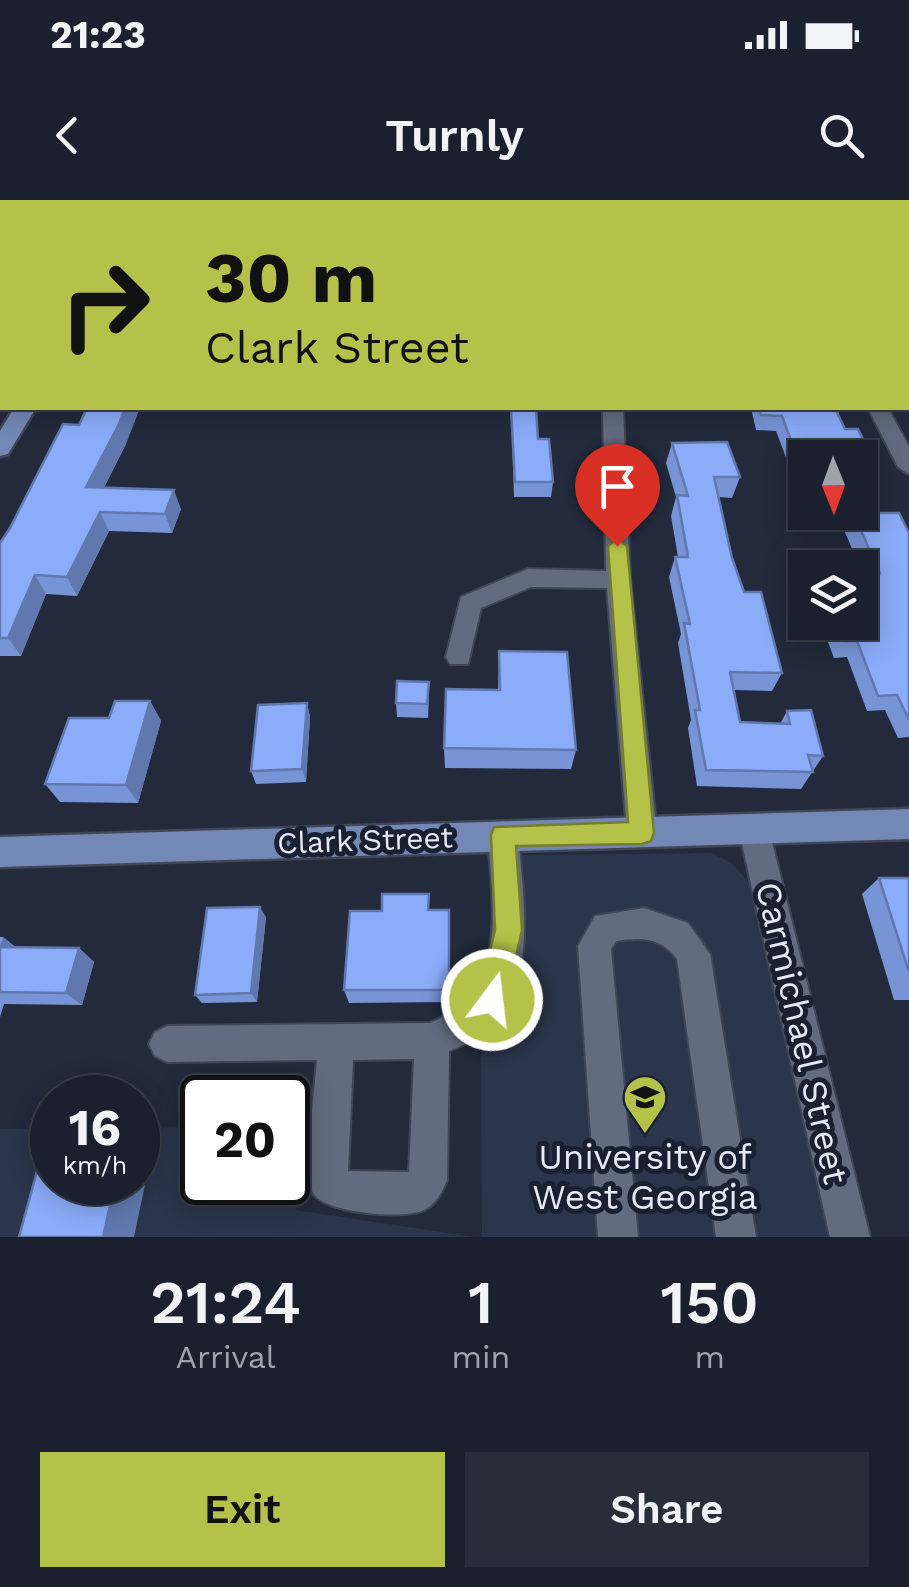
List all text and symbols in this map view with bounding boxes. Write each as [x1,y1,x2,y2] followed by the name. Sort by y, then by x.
[50,13,146,57] text: 21:23
[40,108,95,163] icon: back
[814,108,869,163] icon: search
[385,109,524,162] text: Turnly
[205,237,377,319] text: 30 m
[40,240,170,370] icon: right
[205,321,469,374] text: Clark Street
[788,440,878,530] north arrow
[788,440,878,640] map controls
[575,444,660,547] pin
[590,459,645,514] icon: arrive
[788,550,878,640] button: layers
[277,819,454,861] street label: Clark Street
[747,878,857,1188] street label: Carmichael Street
[440,948,544,1052] position arrow
[622,1074,668,1135] school or university icon: University of West Georgia
[180,1075,310,1205] speed limit sign: 20
[69,1098,121,1157] text: 16
[532,1136,758,1218] place label: University of West Georgia
[63,1151,127,1180] text: km/h
[150,1267,301,1338] text: 21:24
[468,1267,493,1338] text: 1
[661,1267,759,1338] text: 150
[176,1338,276,1376] text: Arrival
[451,1338,510,1376] text: min
[694,1338,725,1376] text: m
[40,1452,445,1567] button: Exit
[465,1452,869,1567] button: Share

